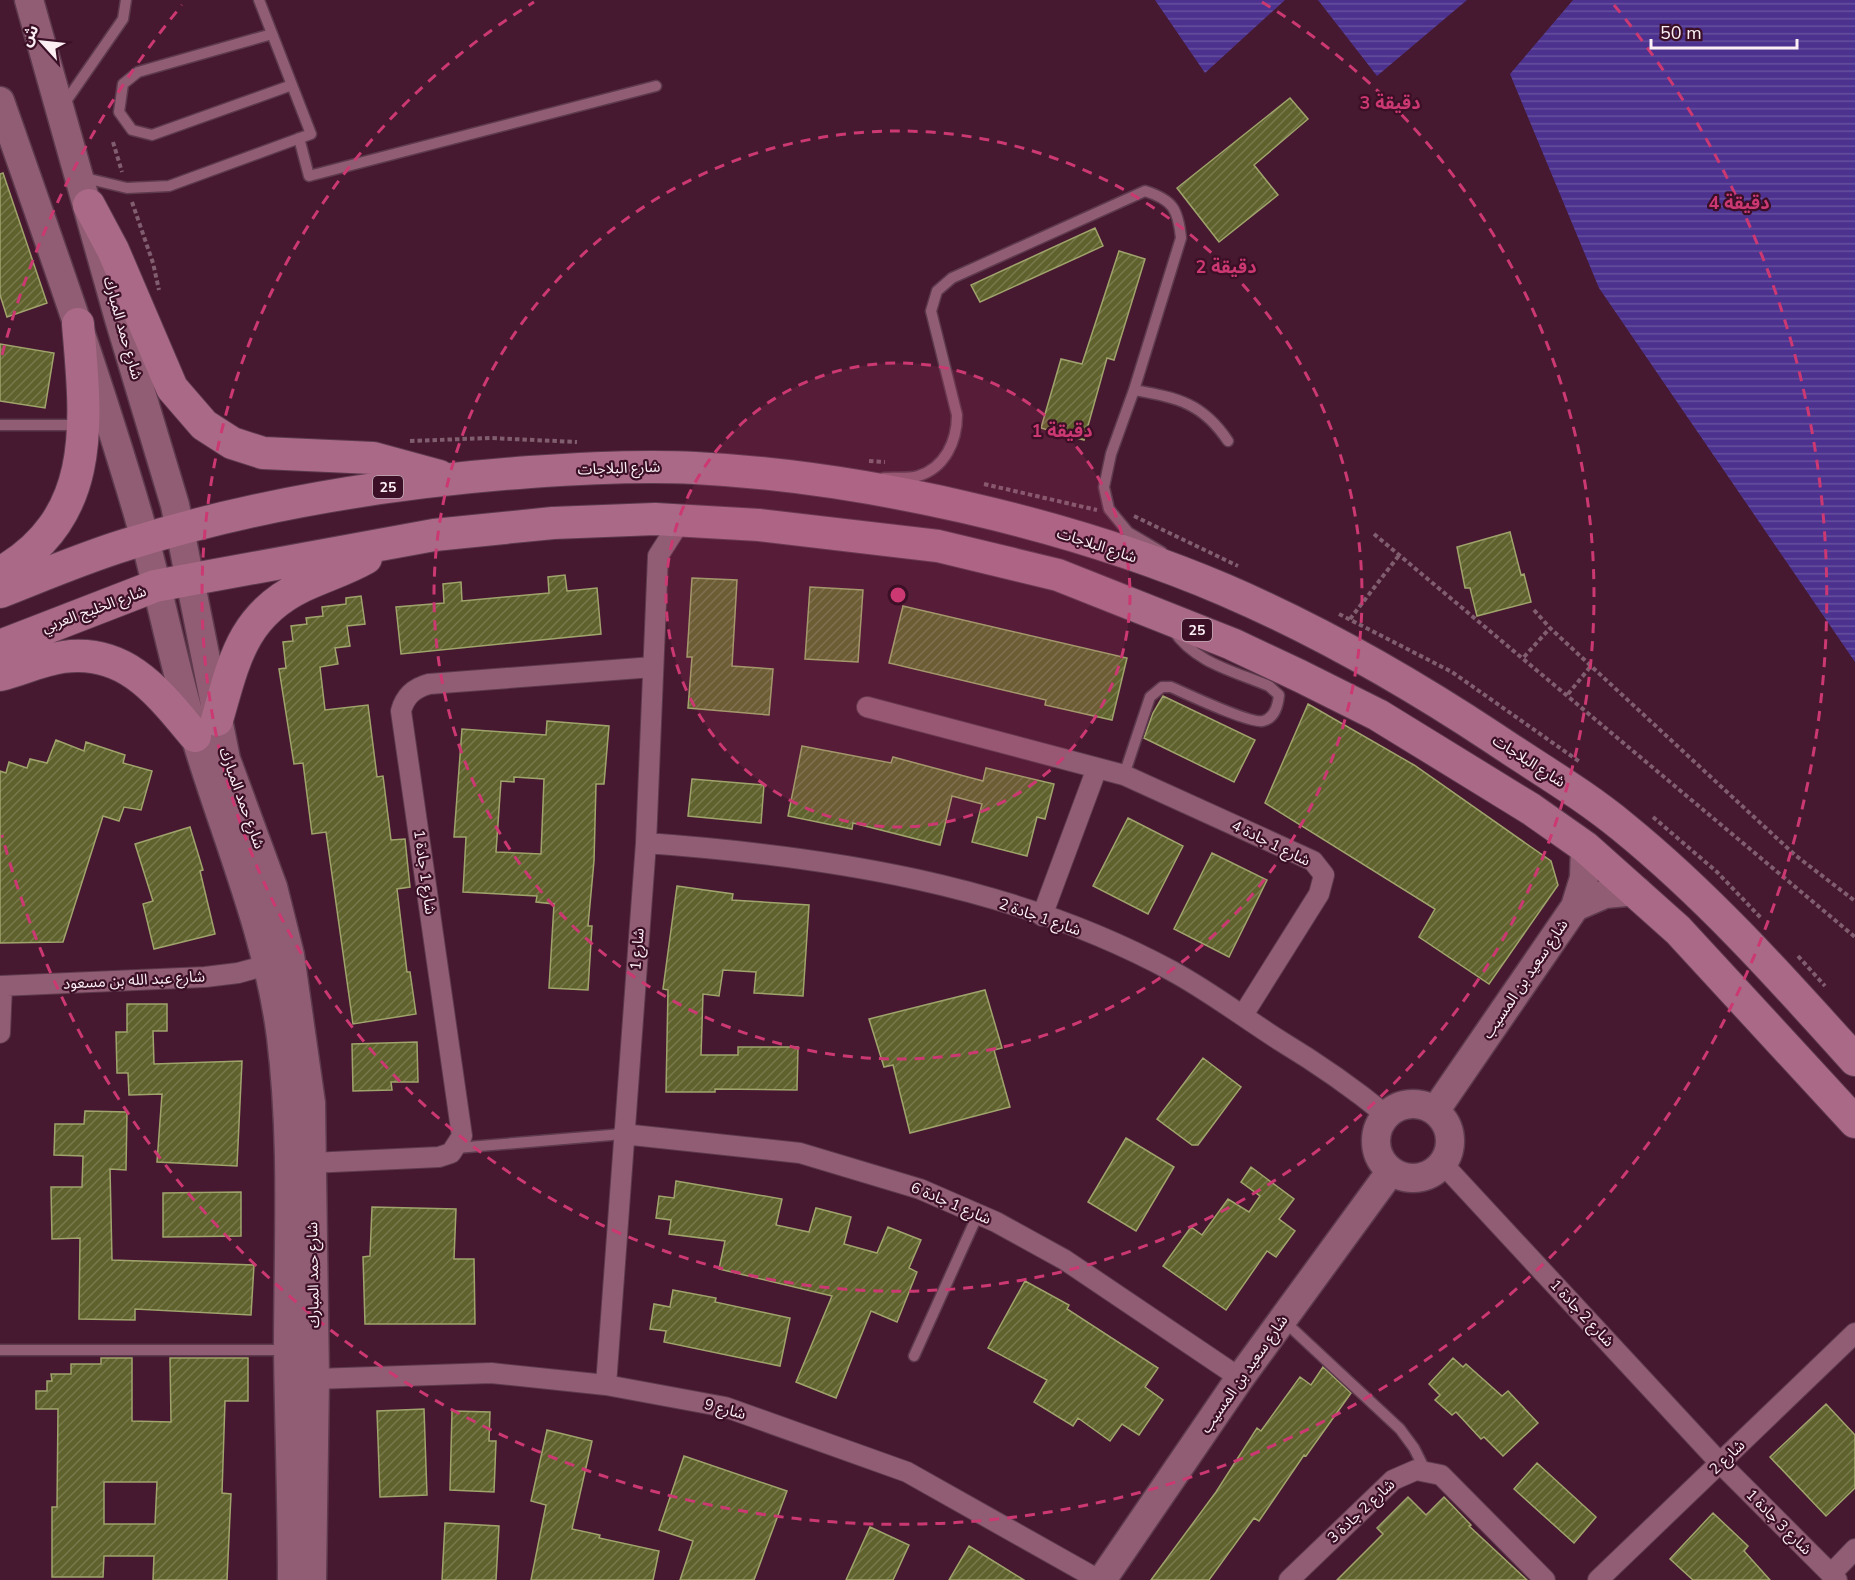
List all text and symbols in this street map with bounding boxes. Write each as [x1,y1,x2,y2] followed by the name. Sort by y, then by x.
[12,12,72,72] north arrow
[1651,12,1796,50] scale bar
[15,21,44,50] text: ش
[1660,21,1702,45] text: 50 m
[1360,91,1420,115] text: 3 دقيقة
[1709,191,1769,215] text: 4 دقيقة
[1196,255,1256,279] text: 2 دقيقة
[97,274,147,383] street label: شارع حمد المبارك
[1032,419,1092,443] text: 1 دقيقة
[577,457,661,481] street label: شارع البلاجات
[373,476,403,498] road number: 25
[1054,523,1140,569] street label: شارع البلاجات
[39,581,150,639] street label: شارع الخليج العربي
[888,585,908,605] centre of rings
[1182,619,1212,641] road number: 25
[1488,730,1569,794] street label: شارع البلاجات
[213,745,270,852] street label: شارع حمد المبارك
[1227,815,1314,873] street label: شارع 1 جادة 4
[407,828,441,916] street label: شارع 1 جادة 1
[996,894,1084,942] street label: شارع 1 جادة 2
[1478,915,1574,1044] street label: شارع سعيد بن المسيب
[625,927,651,971] street label: شارع 1
[62,966,206,996] street label: شارع عبد الله بن مسعود
[907,1177,994,1231] street label: شارع 1 جادة 6
[302,1221,326,1328] street label: شارع حمد المبارك
[1544,1275,1619,1353] street label: شارع 2 جادة 1
[1196,1311,1294,1438] street label: شارع سعيد بن المسيب
[702,1394,748,1426] street label: شارع 9
[1705,1435,1751,1480] street label: شارع 2
[1323,1474,1401,1549] street label: شارع 2 جادة 3
[1740,1485,1816,1561] street label: شارع 3 جادة 1

